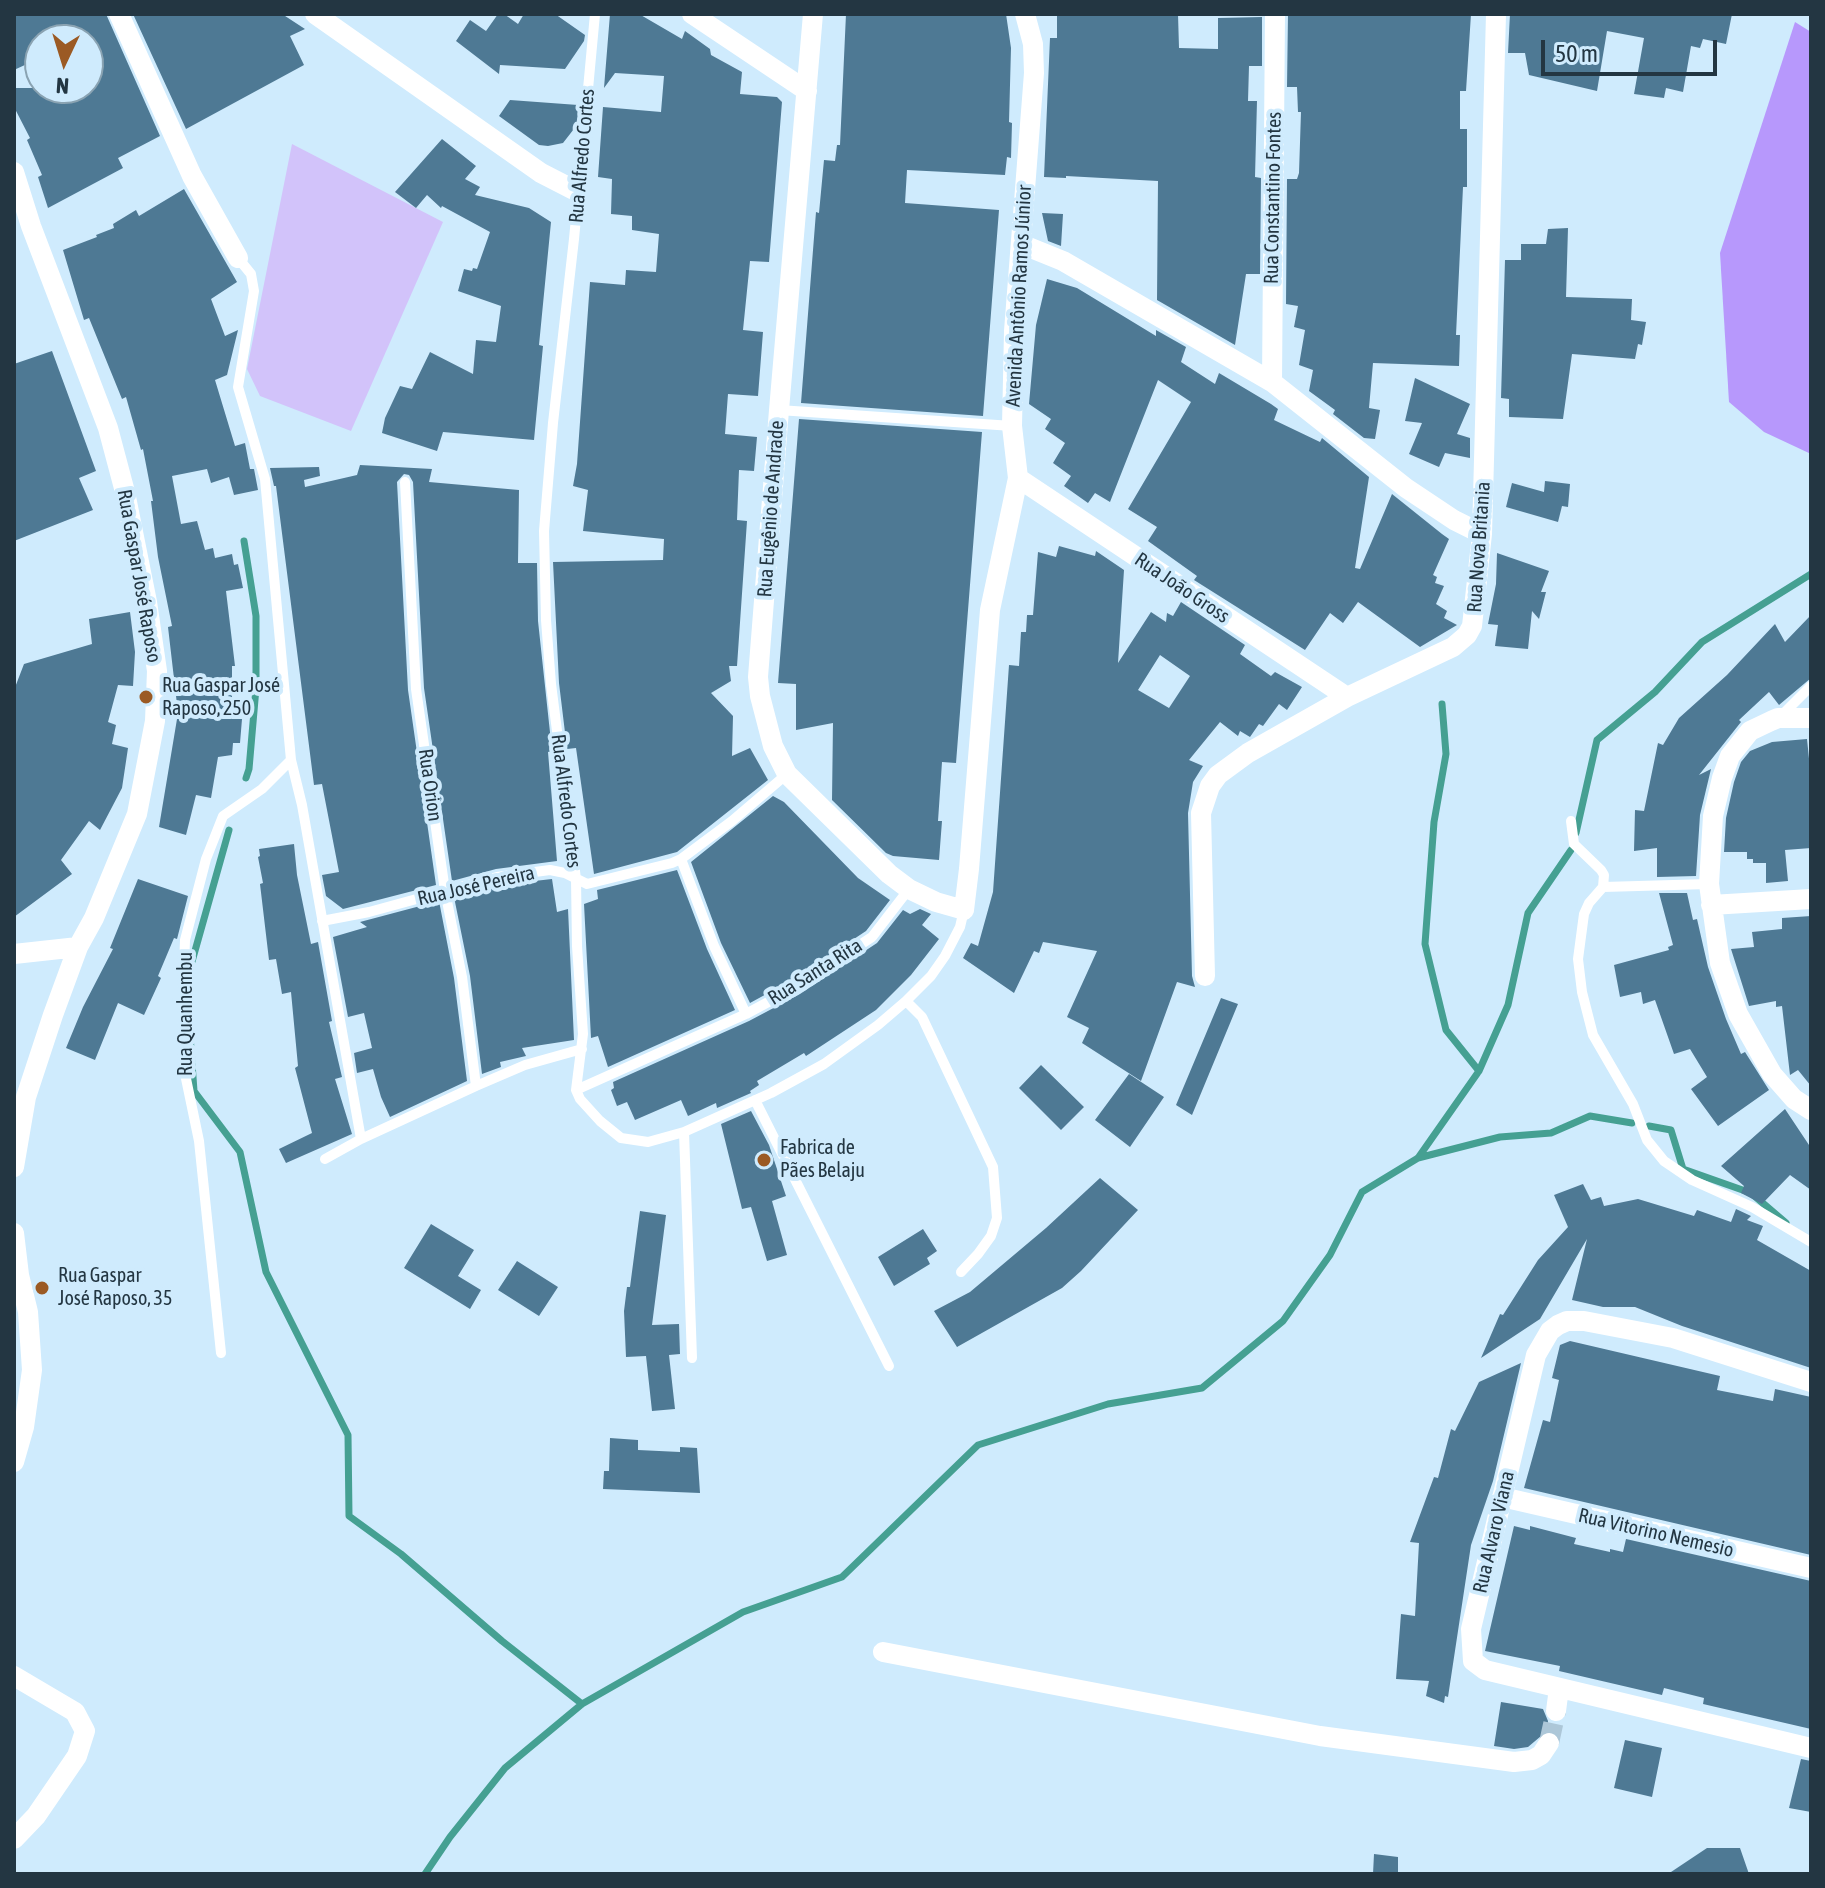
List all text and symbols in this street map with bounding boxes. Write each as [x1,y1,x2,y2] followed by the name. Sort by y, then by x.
[24,24,104,104] north arrow
[1545,24,1721,74] scale bar
[1555,40,1598,67] text: 50 m
[55,73,70,99] text: N
[564,88,600,224] street label: Rua Alfredo Cortes
[1259,112,1287,284] street label: Rua Constantino Fontes
[1001,184,1037,408] street label: Avenida Antônio Ramos Júnior
[753,420,789,598] street label: Rua Eugênio de Andrade
[1462,481,1496,613] street label: Rua Nova Britania
[112,488,166,664] street label: Rua Gaspar José Raposo
[1130,548,1234,628] street label: Rua João Gross
[162,674,280,721] place label: Rua Gaspar José Raposo, 250
[137,688,155,706] marker: Rua Gaspar José Raposo, 250
[546,733,586,869] street label: Rua Alfredo Cortes
[413,747,447,823] street label: Rua Orion
[415,861,537,911] street label: Rua José Pereira
[763,934,867,1010] street label: Rua Santa Rita
[174,952,198,1076] street label: Rua Quanhembu
[780,1136,865,1183] place label: Fabrica de Pães Belaju
[755,1151,773,1169] marker: Fabrica de Pães Belaju
[58,1264,172,1311] place label: Rua Gaspar José Raposo, 35
[33,1279,51,1297] marker: Rua Gaspar José Raposo, 35
[1468,1469,1520,1595] street label: Rua Alvaro Viana
[1576,1503,1736,1563] street label: Rua Vitorino Nemesio

